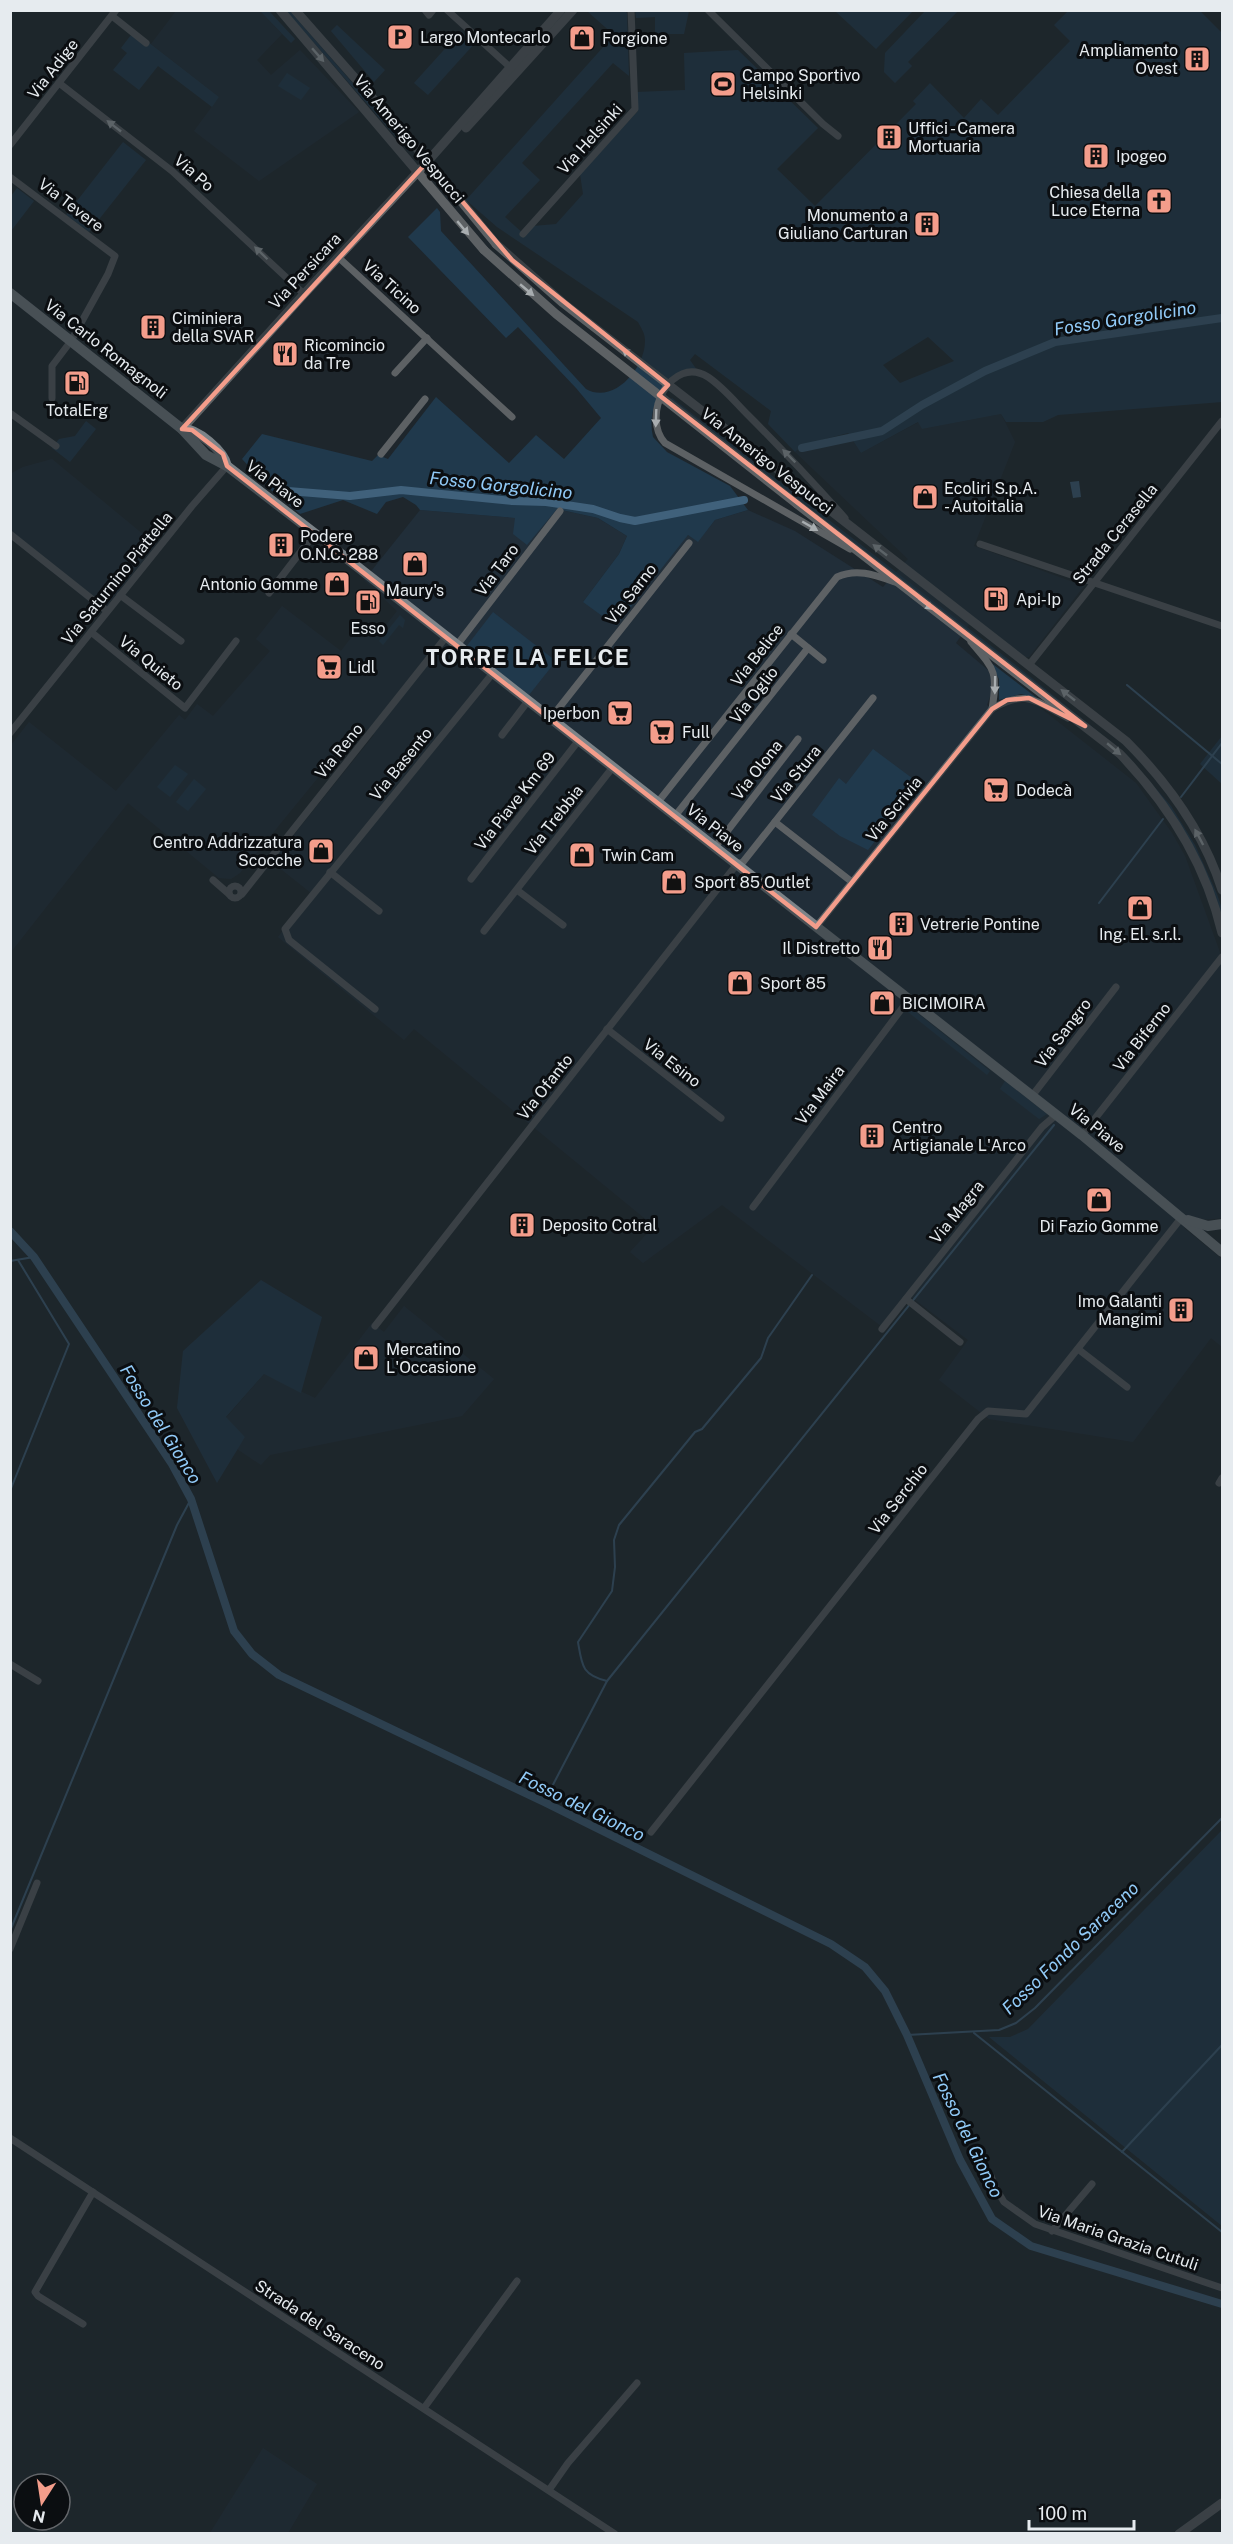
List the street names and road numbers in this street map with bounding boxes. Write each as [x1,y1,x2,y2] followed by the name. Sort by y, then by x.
[24,35,82,103] street label: Via Adige
[350,71,468,207] street label: Via Amerigo Vespucci
[554,100,626,178] street label: Via Helsinki
[170,151,218,195] street label: Via Po
[35,174,107,236] street label: Via Tevere
[265,229,345,313] street label: Via Persicara
[359,256,425,318] street label: Via Ticino
[41,295,171,403] street label: Via Carlo Romagnoli
[698,404,836,518] street label: Via Amerigo Vespucci
[242,456,308,512] street label: Via Piave
[1069,480,1161,588] street label: Strada Cerasella
[58,508,176,648] street label: Via Saturnino Piattella
[471,540,523,600] street label: Via Taro
[601,560,661,628] street label: Via Sarno
[727,620,787,690] street label: Via Belice
[115,632,187,694] street label: Via Quieto
[726,663,782,727] street label: Via Oglio
[311,720,367,782] street label: Via Reno
[366,724,436,804] street label: Via Basento
[728,736,786,804] street label: Via Olona
[767,742,825,806] street label: Via Stura
[471,748,559,854] street label: Via Piave Km 69
[862,773,926,845] street label: Via Scrivia
[521,781,587,859] street label: Via Trebbia
[683,800,747,856] street label: Via Piave
[1031,995,1095,1071] street label: Via Sangro
[1109,999,1175,1075] street label: Via Biferno
[639,1035,705,1091] street label: Via Esino
[513,1050,577,1124] street label: Via Ofanto
[792,1062,848,1128] street label: Via Maira
[1065,1099,1129,1157] street label: Via Piave
[926,1177,988,1247] street label: Via Magra
[865,1460,931,1538] street label: Via Serchio
[1035,2202,1201,2274] street label: Via Maria Grazia Cutuli
[251,2276,389,2374] street label: Strada del Saraceno

